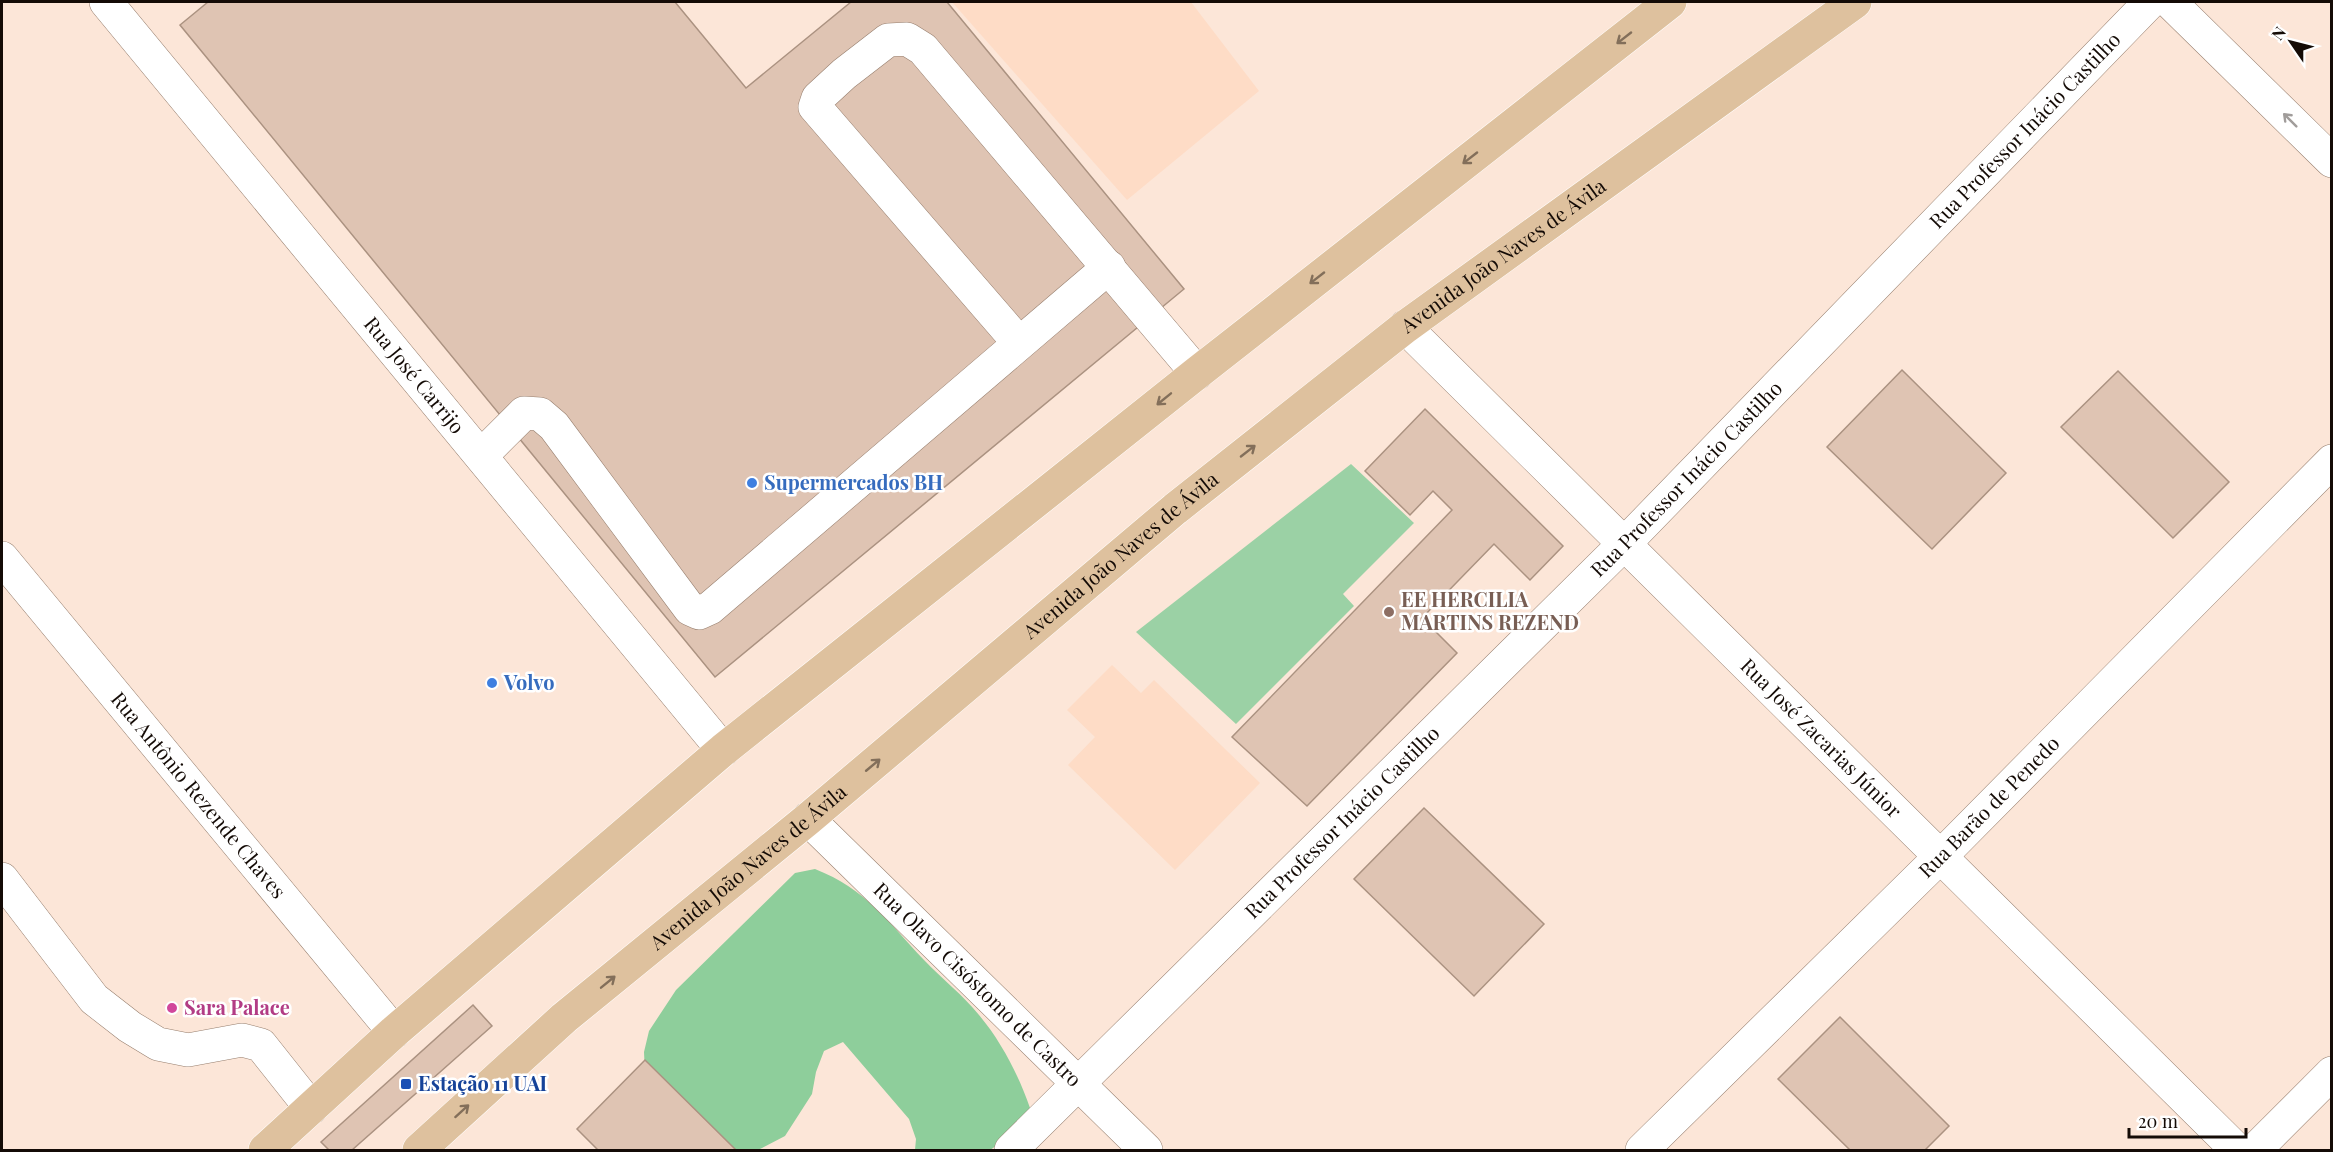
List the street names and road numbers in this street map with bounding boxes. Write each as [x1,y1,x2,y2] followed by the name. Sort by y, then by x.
[1923,26,2126,234] street label: Rua Professor Inácio Castilho
[1394,172,1610,339] street label: Avenida João Naves de Ávila
[359,310,471,439] street label: Rua José Carrijo
[1584,374,1787,582] street label: Rua Professor Inácio Castilho
[1016,465,1223,645] street label: Avenida João Naves de Ávila
[1736,652,1908,823] street label: Rua José Zacarias Júnior
[106,685,293,903] street label: Rua Antônio Rezende Chaves
[1238,719,1445,924] street label: Rua Professor Inácio Castilho
[1912,729,2065,883] street label: Rua Barão de Penedo
[642,778,851,956] street label: Avenida João Naves de Ávila
[868,876,1088,1092] street label: Rua Olavo Cisóstomo de Castro

